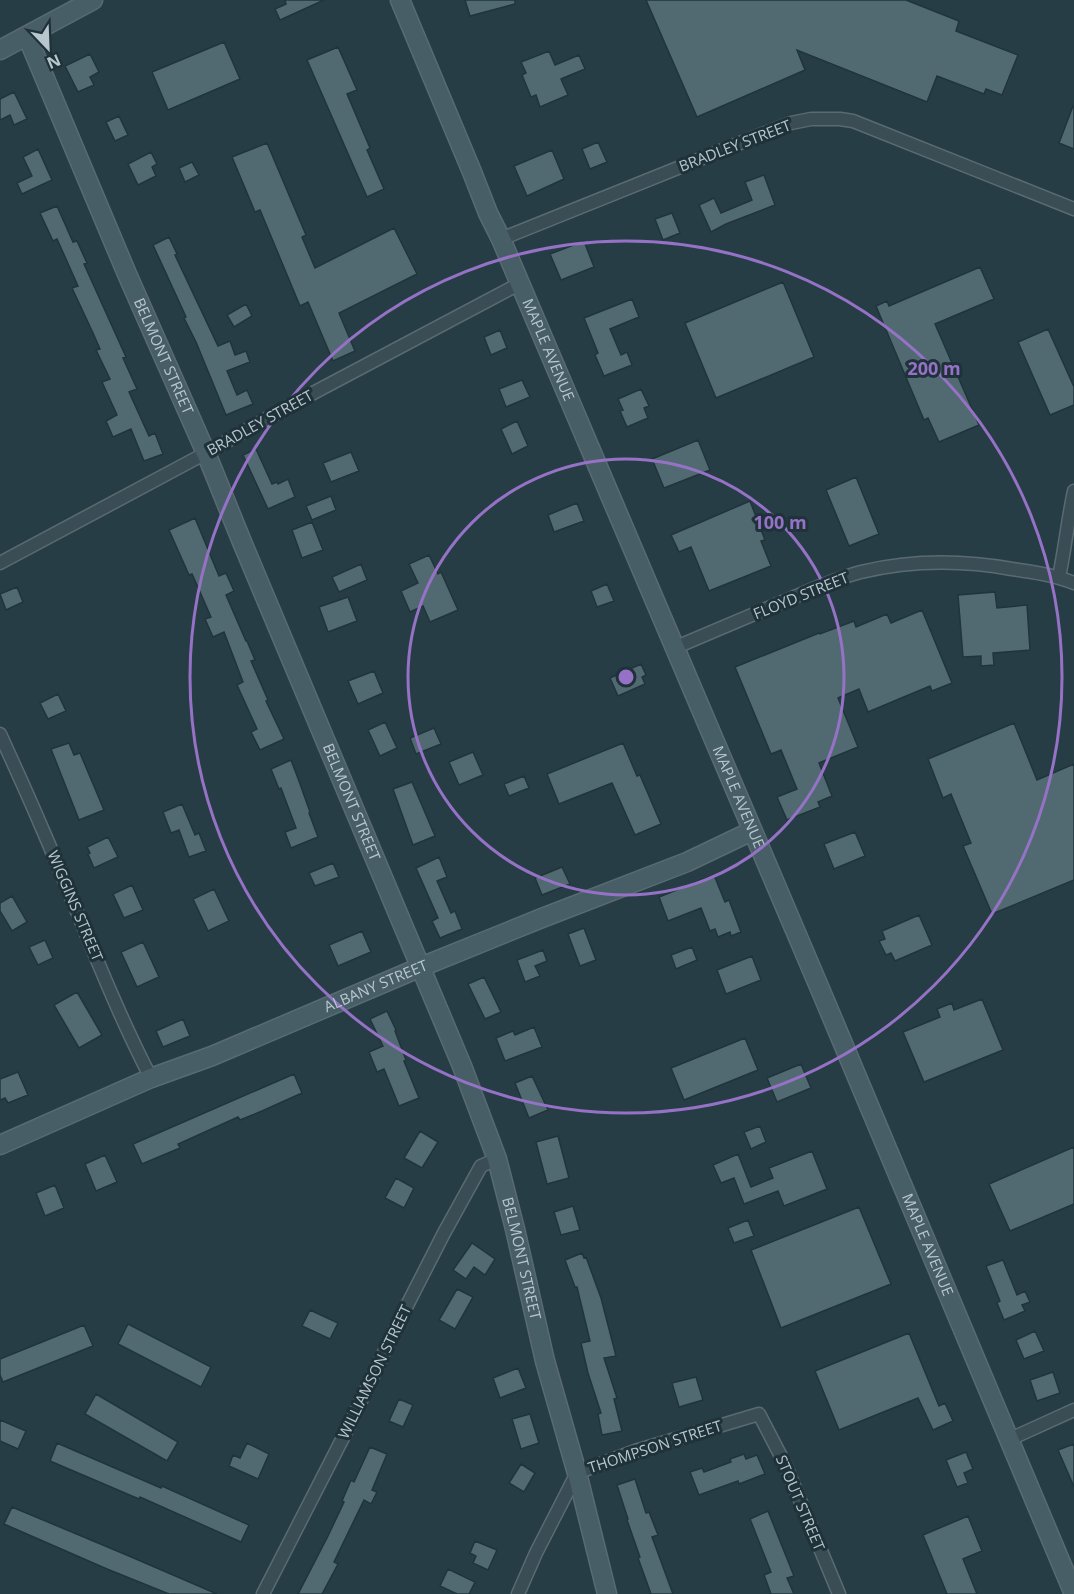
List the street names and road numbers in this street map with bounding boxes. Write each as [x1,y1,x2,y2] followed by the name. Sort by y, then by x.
[676,114,794,176] street label: BRADLEY STREET
[130,294,199,418] street label: BELMONT STREET
[518,295,580,404] street label: MAPLE AVENUE
[203,384,317,460] street label: BRADLEY STREET
[750,567,852,623] street label: FLOYD STREET
[319,740,386,864] street label: BELMONT STREET
[709,742,770,851] street label: MAPLE AVENUE
[44,847,108,965] street label: WIGGINS STREET
[320,954,431,1016] street label: ALBANY STREET
[898,1190,959,1299] street label: MAPLE AVENUE
[498,1195,546,1322] street label: BELMONT STREET
[333,1301,416,1442] street label: WILLIAMSON STREET
[585,1415,725,1477] street label: THOMPSON STREET
[772,1452,830,1554] street label: STOUT STREET

